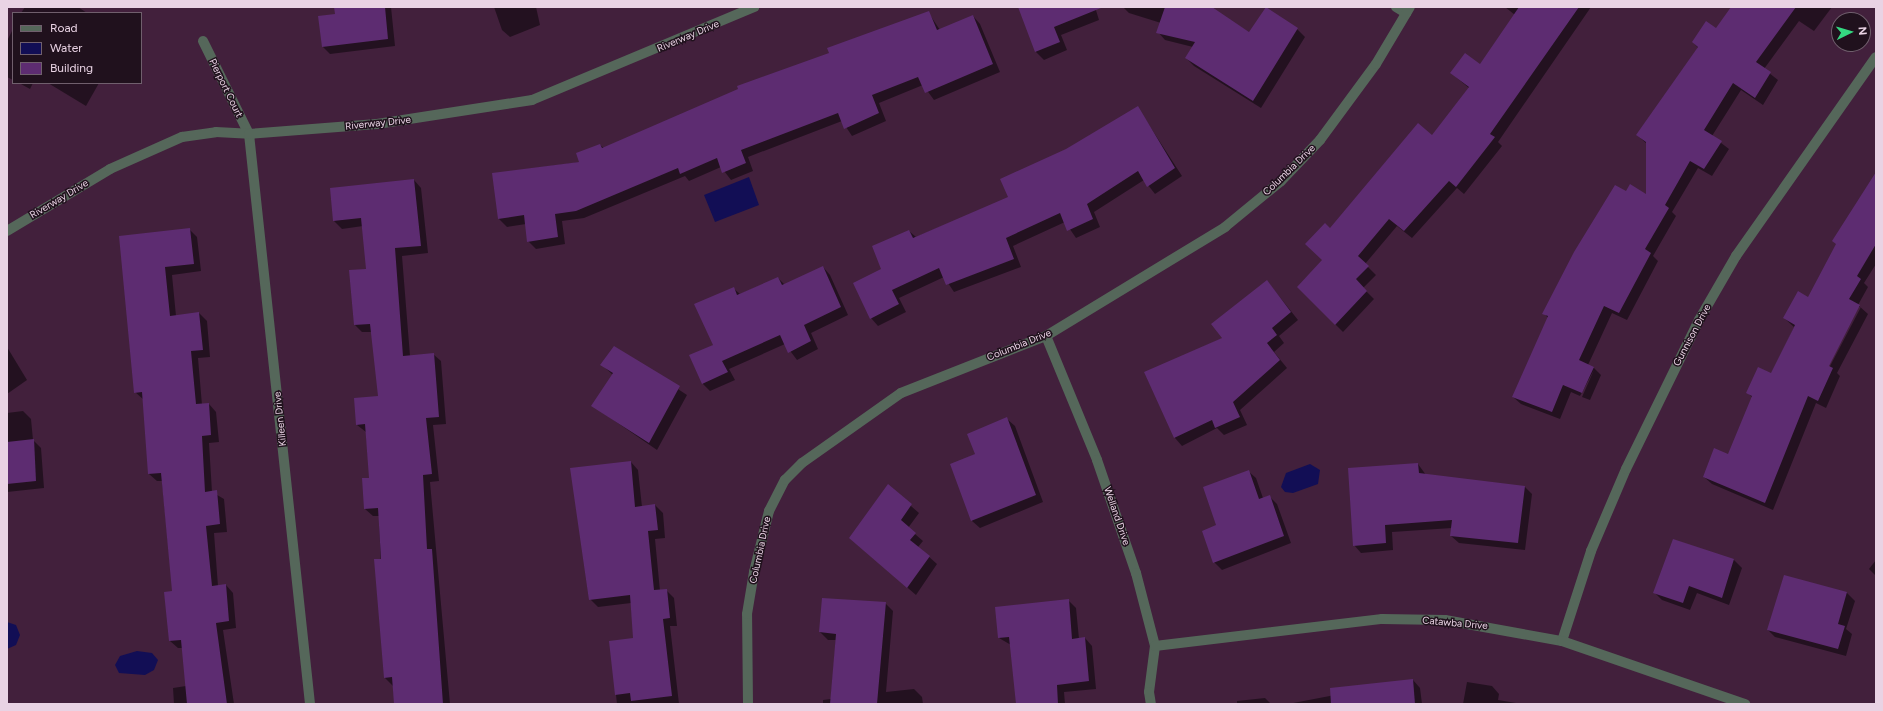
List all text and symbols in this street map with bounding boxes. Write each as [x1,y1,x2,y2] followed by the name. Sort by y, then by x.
[12,12,142,84] legend
[1831,12,1871,52] north arrow
[655,18,721,54] street label: Riverway Drive
[50,21,78,35] text: Road
[1856,26,1869,36] text: N
[50,41,82,55] text: Water
[207,57,245,119] street label: Pierport Court
[50,61,93,75] text: Building
[345,114,411,132] street label: Riverway Drive
[1260,142,1318,198] street label: Columbia Drive
[28,177,90,221] street label: Riverway Drive
[1671,302,1713,368] street label: Gunnison Drive
[985,327,1053,363] street label: Columbia Drive
[271,391,289,447] street label: Killeen Drive
[1101,485,1133,547] street label: Welland Drive
[747,515,773,585] street label: Columbia Drive
[1422,614,1488,632] street label: Catawba Drive

